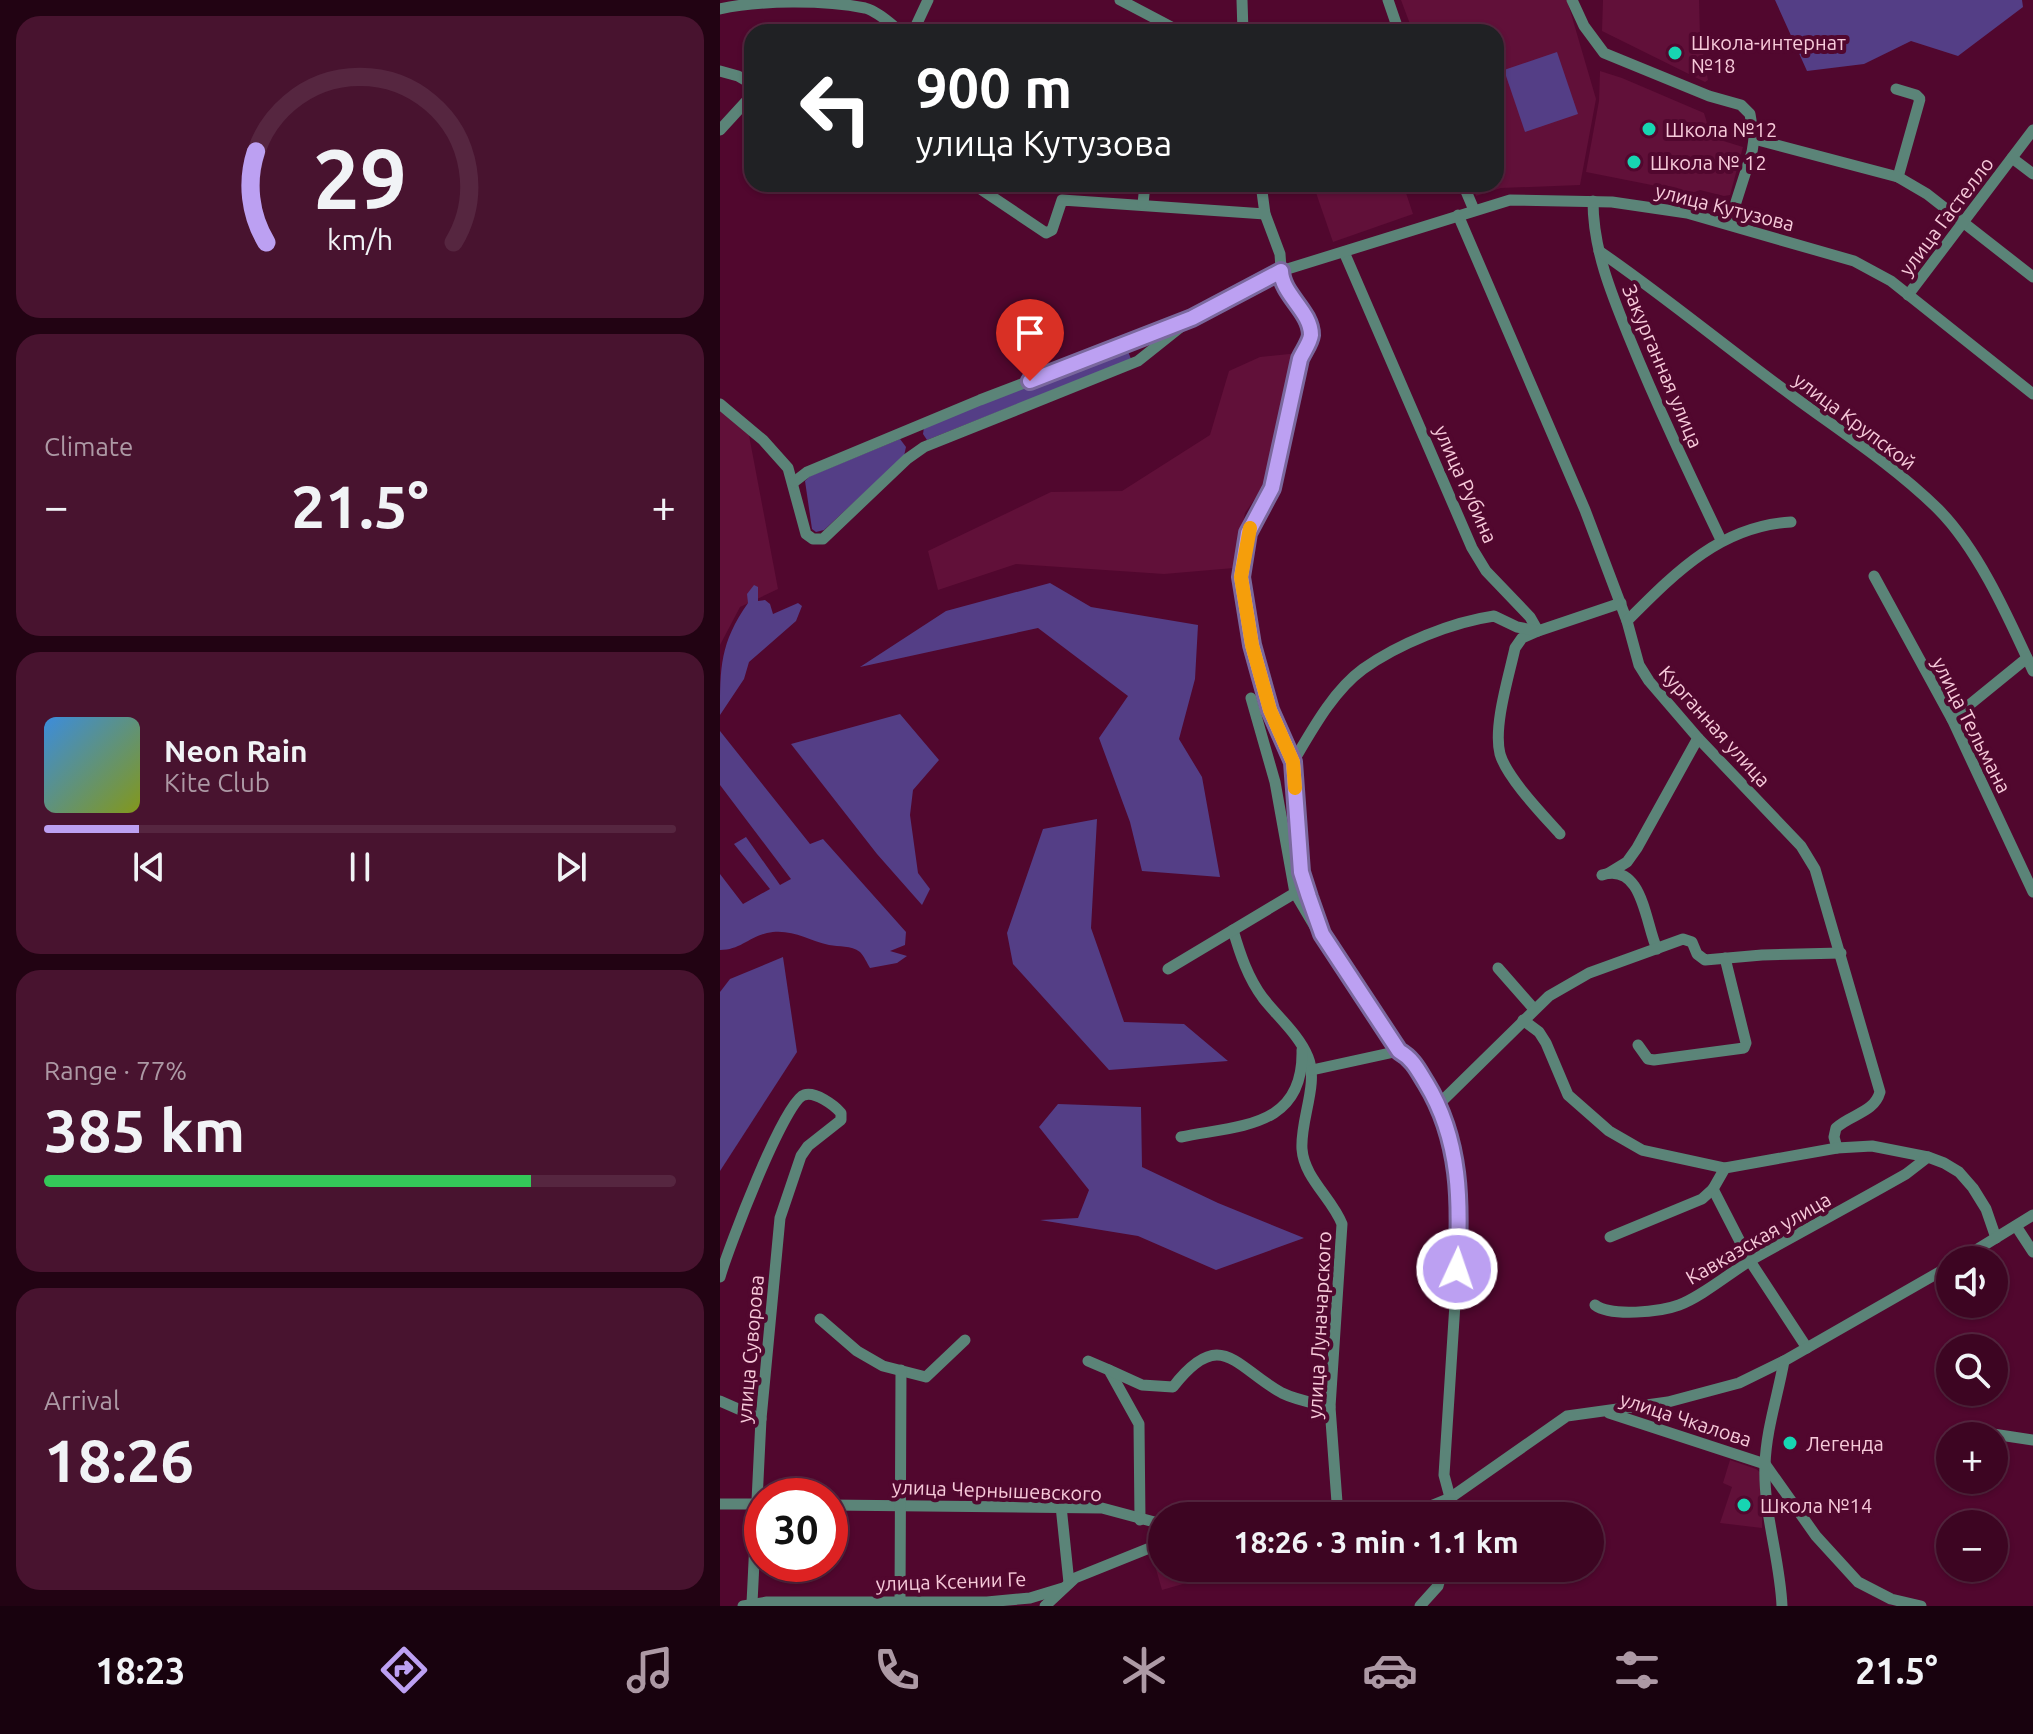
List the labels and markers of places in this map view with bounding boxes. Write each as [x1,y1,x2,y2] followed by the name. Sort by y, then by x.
[1691,31,1846,77] place label: Школа-интернат №18
[1666,44,1684,62] marker: Школа-интернат №18
[1665,118,1777,141] place label: Школа №12
[1640,120,1658,138] marker: Школа №12
[1650,151,1767,174] place label: Школа № 12
[1625,153,1643,171] marker: Школа № 12
[996,299,1064,381] pin
[1806,1432,1884,1455] place label: Легенда
[1781,1434,1799,1452] marker: Легенда
[1760,1494,1872,1517] place label: Школа №14
[1735,1496,1753,1514] marker: Школа №14

